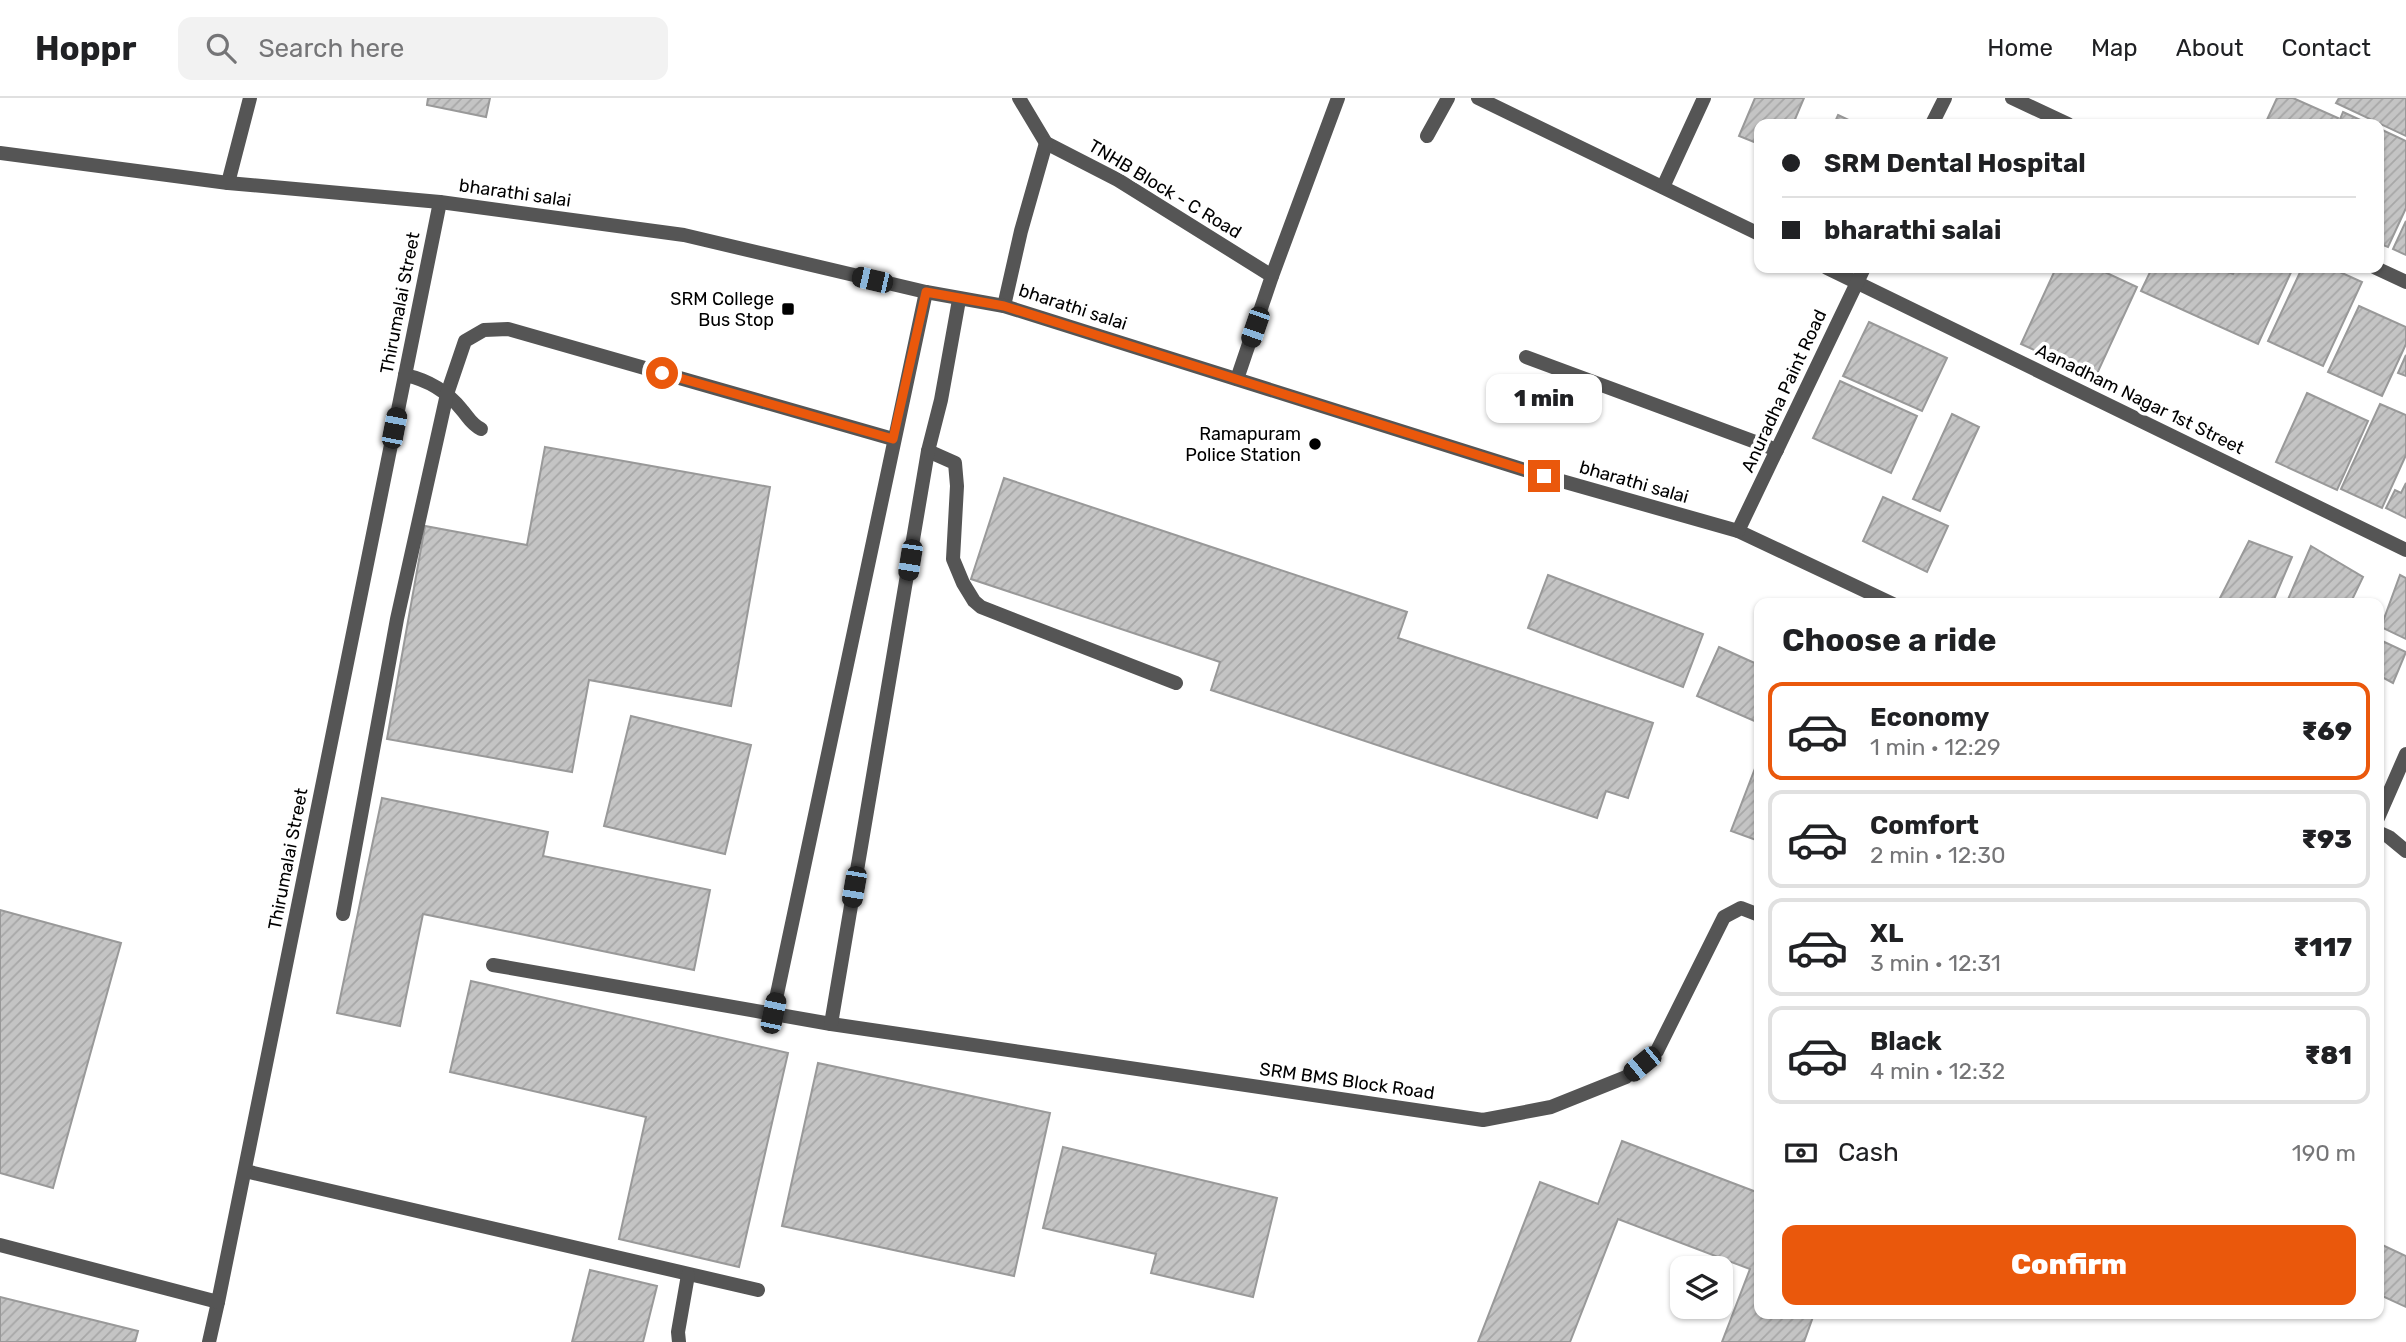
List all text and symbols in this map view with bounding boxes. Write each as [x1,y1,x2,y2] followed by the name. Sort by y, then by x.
[178,17,668,80] search box
[35,29,136,68] text: Hoppr
[202,29,240,67] icon: search
[258,33,404,64] text: Search here
[1987,34,2053,62] text: Home
[2091,34,2138,62] text: Map
[2176,34,2244,62] text: About
[2282,34,2371,62] text: Contact
[1085,135,1245,243] street label: TNHB Block - C Road
[1824,148,2086,179] text: SRM Dental Hospital
[458,174,572,212] street label: bharathi salai
[1824,215,2001,246] text: bharathi salai
[375,230,425,376] street label: Thirumalai Street
[850,265,895,295] car
[1016,279,1130,335] street label: bharathi salai
[670,288,774,331] place label: SRM College Bus Stop
[780,301,796,317] marker: SRM College Bus Stop
[1239,304,1272,350] car
[1737,306,1831,476] street label: Anuradha Paint Road
[2032,339,2248,459] street label: Aanadham Nagar 1st Street
[646,357,678,389] route start
[1486,374,1602,424] callout: 1 min
[1514,384,1574,412] text: 1 min
[380,405,409,451] car
[1185,423,1301,466] place label: Ramapuram Police Station
[1307,436,1323,452] marker: Ramapuram Police Station
[1577,456,1691,508] street label: bharathi salai
[1528,460,1560,492] route end
[897,538,924,582] car
[1782,621,1996,659] text: Choose a ride
[1786,700,1849,763] icon: car
[1870,702,1989,733] text: Economy
[2302,716,2352,747] text: ₹69
[1870,733,2001,761] text: 1 min · 12:29
[263,786,313,932] street label: Thirumalai Street
[1786,808,1849,871] icon: car
[1870,810,1979,841] text: Comfort
[2301,824,2352,855] text: ₹93
[1870,841,2006,869] text: 2 min · 12:30
[841,864,868,910] car
[1786,916,1849,979] icon: car
[1870,918,1903,949] text: XL
[2293,932,2352,963] text: ₹117
[1870,949,2001,977] text: 3 min · 12:31
[759,990,788,1036] car
[1786,1024,1849,1087] icon: car
[1870,1026,1942,1057] text: Black
[2304,1040,2352,1071] text: ₹81
[1620,1043,1665,1085] car
[1870,1057,2005,1085] text: 4 min · 12:32
[1258,1058,1436,1104] street label: SRM BMS Block Road
[1782,1134,1820,1172] icon: cash
[1838,1137,1899,1168] text: Cash
[2292,1139,2356,1167] text: 190 m
[1782,1225,2356,1305] button: Confirm
[1670,1256,1733,1319] map controls
[1670,1256,1733,1319] button: layers

